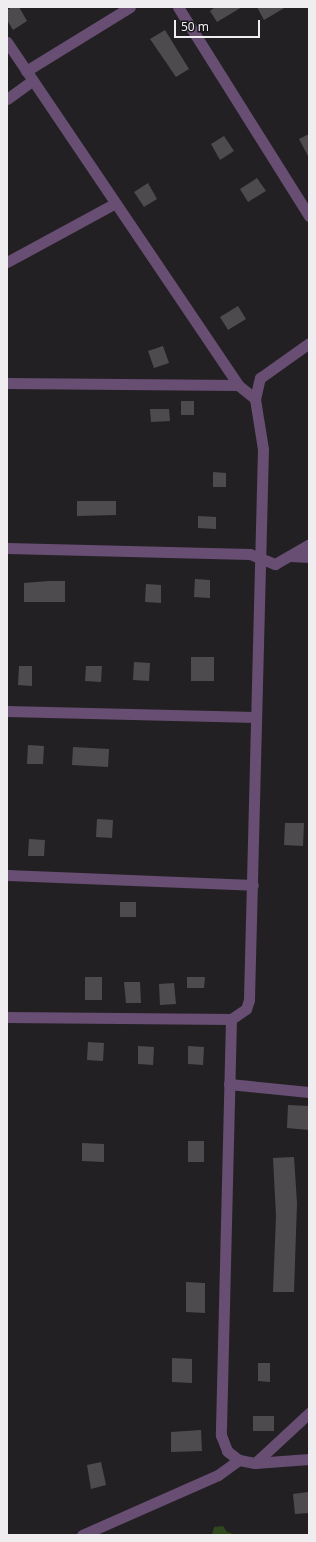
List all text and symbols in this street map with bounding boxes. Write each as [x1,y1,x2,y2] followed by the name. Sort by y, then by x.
[176,12,262,38] scale bar
[181,18,209,35] text: 50 m

